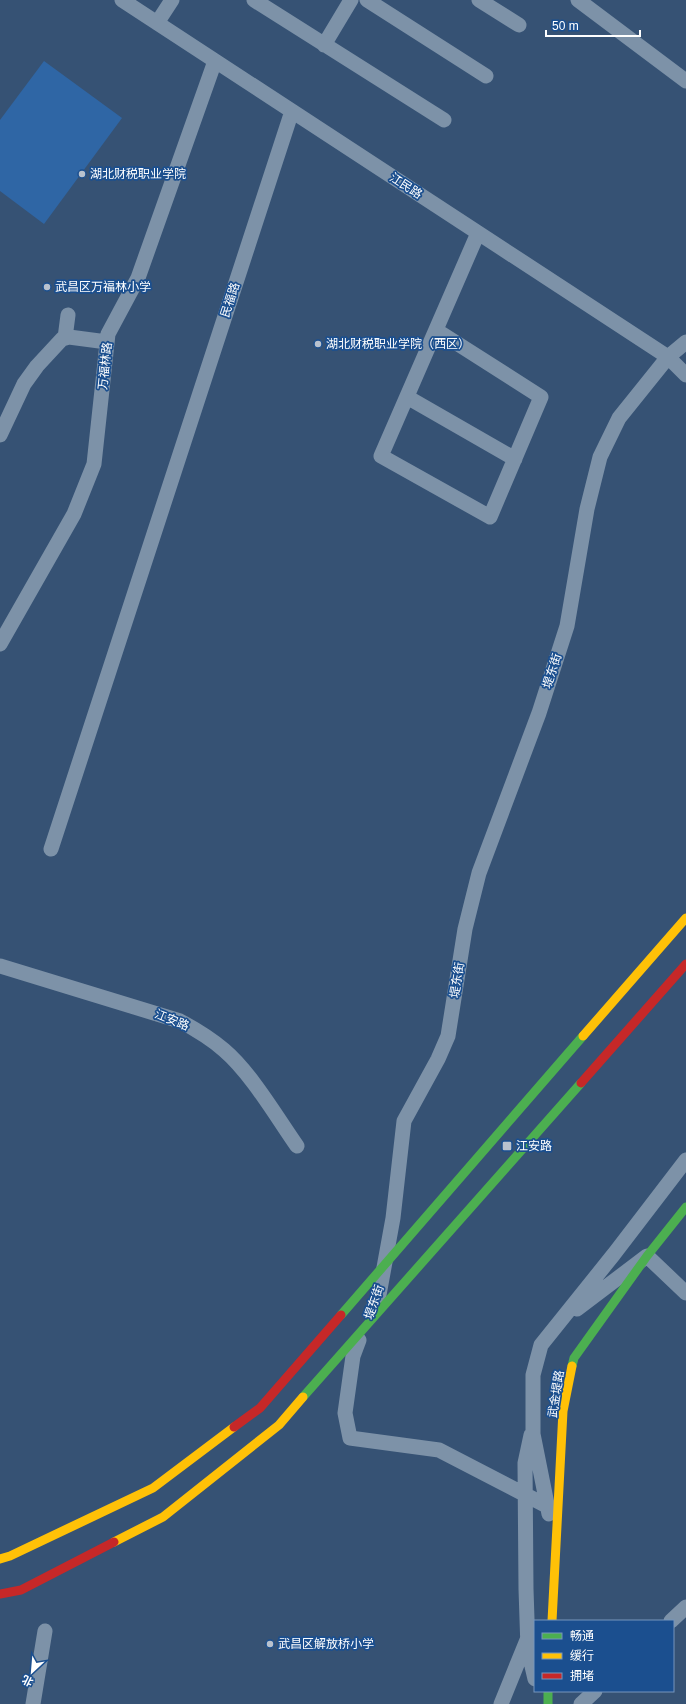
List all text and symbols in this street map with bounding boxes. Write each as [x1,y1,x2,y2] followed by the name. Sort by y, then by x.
[546,12,640,38] scale bar
[552,19,579,33] text: 50 m
[90,167,186,181] place label: 湖北财税职业学院
[77,169,87,179] marker: 湖北财税职业学院
[387,170,425,202] street label: 江民路
[55,280,151,294] place label: 武昌区万福林小学
[218,281,242,319] street label: 民福路
[42,282,52,292] marker: 武昌区万福林小学
[326,337,470,351] place label: 湖北财税职业学院（西区）
[313,339,323,349] marker: 湖北财税职业学院（西区）
[96,341,114,391] street label: 万福林路
[540,652,564,690] street label: 堤东街
[447,961,467,999] street label: 堤东街
[153,1007,191,1033] street label: 江安路
[516,1139,552,1153] place label: 江安路
[501,1140,513,1152] marker: 江安路
[362,1283,386,1321] street label: 堤东街
[545,1369,567,1419] street label: 武金堤路
[534,1620,674,1692] legend
[570,1629,594,1643] text: 畅通
[278,1637,374,1651] place label: 武昌区解放桥小学
[265,1639,275,1649] marker: 武昌区解放桥小学
[570,1649,594,1663] text: 缓行
[12,1652,52,1692] north arrow
[570,1669,594,1683] text: 拥堵
[20,1673,35,1689] text: 北

